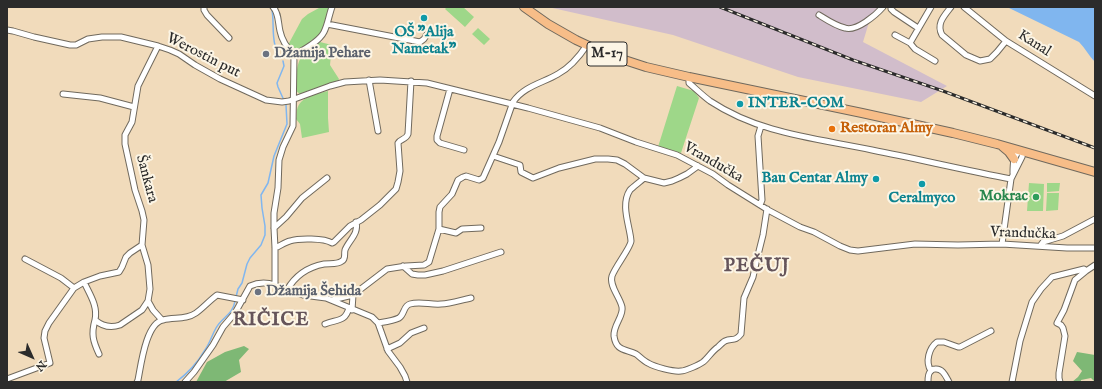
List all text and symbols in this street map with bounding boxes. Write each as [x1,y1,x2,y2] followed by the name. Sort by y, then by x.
[419,13,429,23] marker: OŠ "Alija Nametak"
[392,24,456,59] place label: OŠ "Alija Nametak"
[1014,27,1054,61] street label: Kanal
[163,30,243,82] street label: Werostin put
[587,42,627,66] road number: M-17
[274,45,371,63] place label: Džamija Pehare
[261,49,271,59] marker: Džamija Pehare
[748,95,844,113] place label: INTER-COM
[735,99,745,109] marker: INTER-COM
[840,120,933,138] place label: Restoran Almy
[827,124,837,134] marker: Restoran Almy
[680,139,746,187] street label: Vrandučka
[131,153,161,205] street label: Šankara
[761,170,868,188] place label: Bau Centar Almy
[871,174,881,184] marker: Bau Centar Almy
[917,179,927,189] marker: Ceralmyco
[980,188,1028,206] place label: Mokrac
[889,190,955,208] place label: Ceralmyco
[1031,192,1041,202] marker: Mokrac
[990,224,1056,244] street label: Vrandučka
[724,256,790,278] district label: PEČUJ
[266,283,361,301] place label: Džamija Šehida
[253,287,263,297] marker: Džamija Šehida
[233,310,309,332] district label: RIČICE
[12,337,52,377] north arrow
[32,357,49,374] text: N

